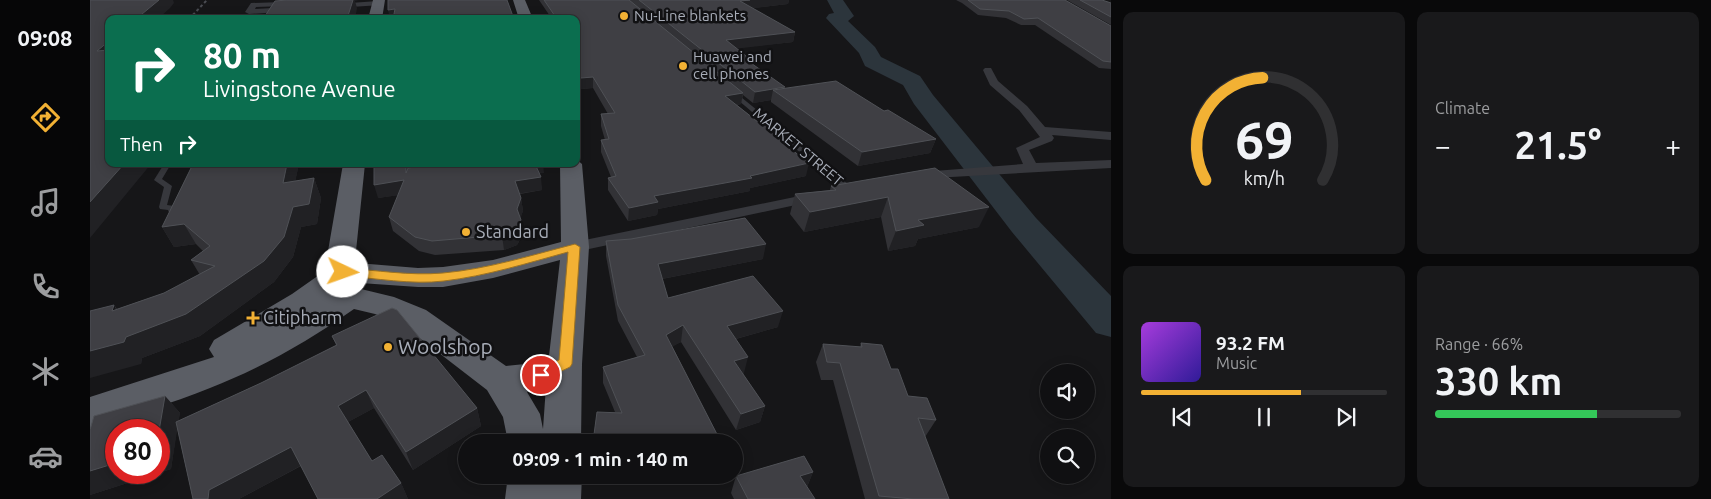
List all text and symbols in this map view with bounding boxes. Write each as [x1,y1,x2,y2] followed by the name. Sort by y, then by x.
[634,7,746,24] place label: Nu-Line blankets
[618,10,630,22] marker: Nu-Line blankets
[17,25,73,50] text: 09:08
[120,35,185,100] icon: right
[203,35,281,75] text: 80 m
[693,48,772,82] place label: Huawei and cell phones
[677,60,689,72] marker: Huawei and cell phones
[203,76,396,101] text: Livingstone Avenue
[1435,99,1490,117] text: Climate
[28,100,63,135] icon: directions
[750,104,847,190] street label: MARKET STREET
[1235,111,1293,169] text: 69
[1514,124,1602,166] text: 21.5°
[173,130,201,158] icon: right
[1435,130,1451,161] text: −
[1665,130,1681,161] text: +
[120,133,163,155] text: Then
[1243,168,1285,188] text: km/h
[28,185,63,220] icon: music
[476,221,549,241] place label: Standard
[460,226,472,238] marker: Standard
[316,245,368,297] position arrow
[28,269,63,304] icon: phone
[263,307,342,327] place label: Citipharm
[247,312,259,324] marker: Citipharm
[1216,332,1285,354] text: 93.2 FM
[398,334,493,358] place label: Woolshop
[1435,335,1523,353] text: Range · 66%
[382,341,394,353] marker: Woolshop
[28,354,63,389] icon: climate
[520,354,562,396] pin
[1216,354,1257,372] text: Music
[1435,360,1562,402] text: 330 km
[527,361,555,389] icon: arrive
[1040,364,1095,484] map controls
[1040,364,1095,419] button: sound
[1168,403,1196,431] icon: previous
[1250,403,1278,431] icon: pause
[1332,403,1360,431] icon: next
[105,419,170,484] speed limit sign: 80
[1040,429,1095,484] button: search
[28,439,63,474] icon: car
[513,448,688,470] text: 09:09 · 1 min · 140 m

